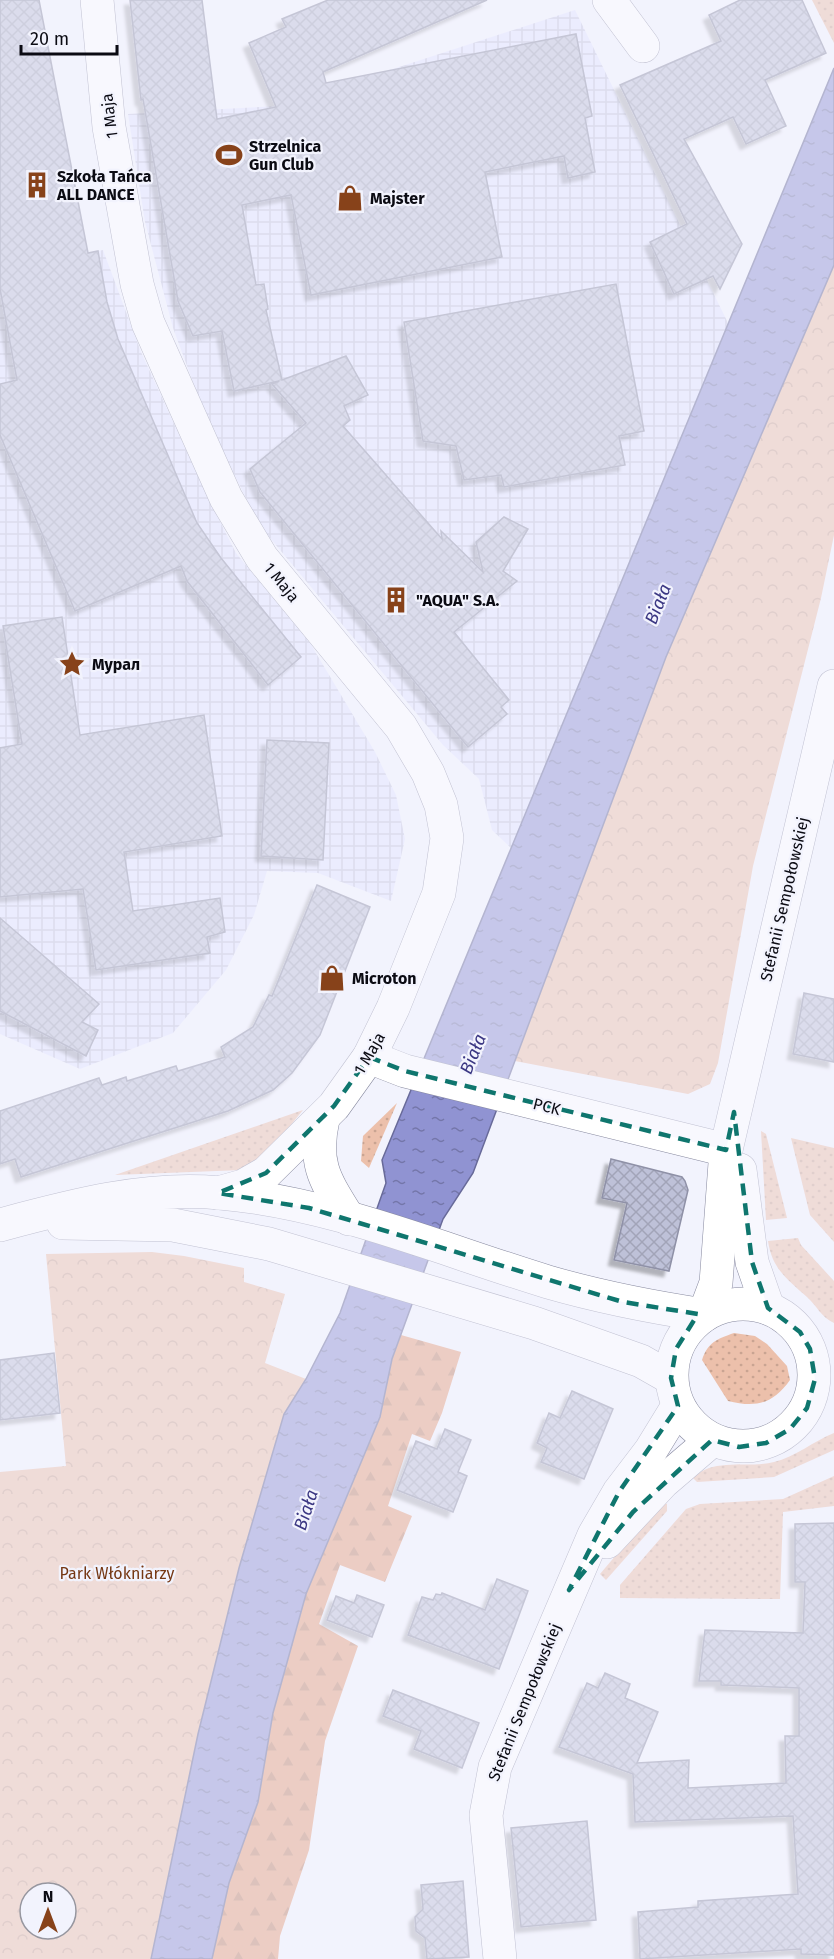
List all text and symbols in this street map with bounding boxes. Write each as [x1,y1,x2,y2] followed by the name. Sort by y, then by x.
[21,18,117,56] scale bar
[30,28,69,50] text: 20 m
[97,92,122,140] street label: 1 Maja
[249,137,322,174] place label: Strzelnica Gun Club
[214,140,244,170] sports icon: Strzelnica Gun Club
[56,167,152,204] place label: Szkoła Tańca ALL DANCE
[22,170,52,200] building icon: Szkoła Tańca ALL DANCE
[335,183,365,213] shop icon: Majster
[370,189,425,208] place label: Majster
[260,559,303,606] street label: 1 Maja
[640,581,676,627] water label: Biała
[381,585,411,615] building icon: "AQUA" S.A.
[416,591,500,610] place label: "AQUA" S.A.
[57,649,87,679] place icon: Мурал
[92,655,140,674] place label: Мурал
[756,815,813,983] street label: Stefanii Sempołowskiej
[317,963,347,993] shop icon: Microton
[352,969,417,988] place label: Microton
[350,1029,389,1078] street label: 1 Maja
[455,1031,491,1077] water label: Biała
[531,1094,563,1119] street label: PCK
[289,1487,323,1533] water label: Biała
[60,1564,175,1583] park label: Park Włókniarzy
[484,1621,565,1784] street label: Stefanii Sempołowskiej
[18,1881,78,1941] north arrow
[43,1887,53,1906] text: N

